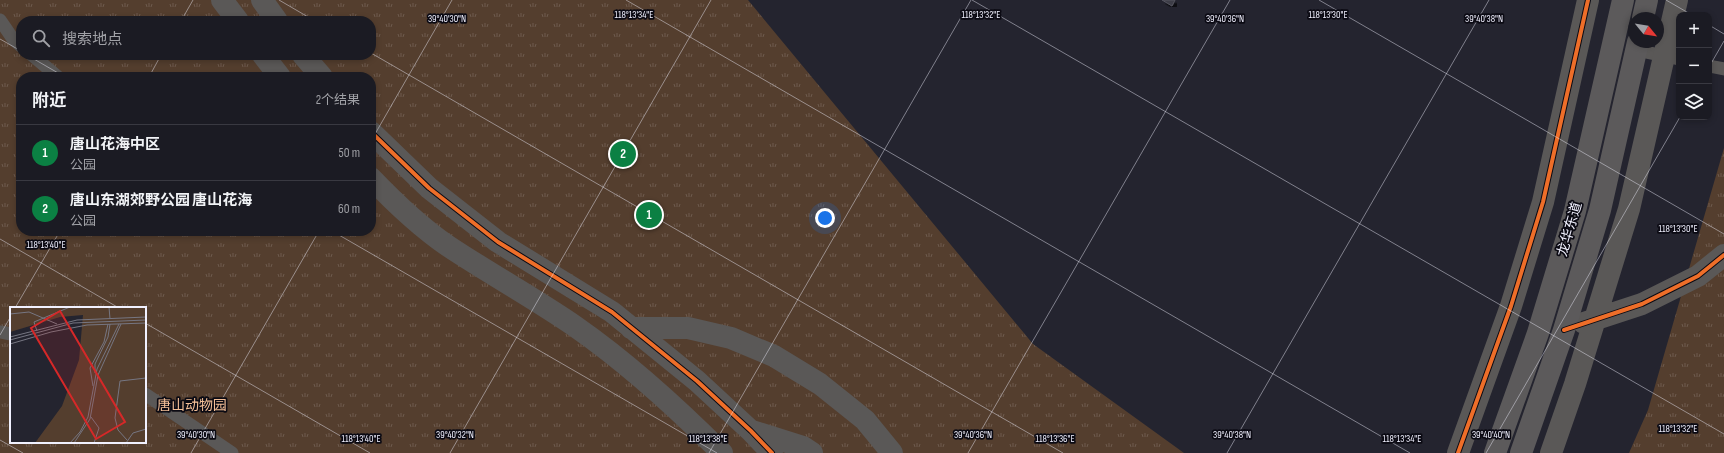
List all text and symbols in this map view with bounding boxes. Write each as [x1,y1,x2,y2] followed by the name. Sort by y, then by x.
[615,9,653,21] text: 118°13'34"E
[962,9,1000,21] text: 118°13'32"E
[1308,9,1348,21] text: 118°13'30"E
[1628,12,1664,48] north arrow
[1676,12,1712,120] map controls
[1676,12,1712,48] button: +
[428,13,466,25] text: 39°40'30"N
[1206,13,1244,25] text: 39°40'36"N
[1465,13,1503,25] text: 39°40'38"N
[16,16,376,60] search box
[30,27,52,49] icon: search
[62,30,122,49] text: 搜索地点
[1676,48,1712,84] button: −
[1676,84,1712,120] button: layers
[32,91,66,111] text: 附近
[316,92,360,108] text: 2个结果
[70,135,160,154] text: 唐山花海中区
[610,139,636,169] pin: 2
[42,145,48,161] text: 1
[339,145,360,161] text: 50 m
[70,157,96,173] text: 公园
[70,191,252,210] text: 唐山东湖郊野公园 唐山花海
[636,200,662,230] pin: 1
[1554,200,1585,258] street label: 龙华东道
[42,201,48,217] text: 2
[338,201,360,217] text: 60 m
[815,208,835,228] your location
[70,213,96,229] text: 公园
[1658,223,1698,235] text: 118°13'30"E
[26,239,66,251] text: 118°13'40"E
[10,307,146,443] inset map
[157,397,227,414] park label: 唐山动物园
[1659,423,1697,435] text: 118°13'32"E
[177,429,215,441] text: 39°40'30"N
[436,429,474,441] text: 39°40'32"N
[954,429,992,441] text: 39°40'36"N
[1213,429,1251,441] text: 39°40'38"N
[1472,429,1510,441] text: 39°40'40"N
[341,433,381,445] text: 118°13'40"E
[689,433,727,445] text: 118°13'38"E
[1036,433,1075,445] text: 118°13'36"E
[1383,433,1421,445] text: 118°13'34"E

